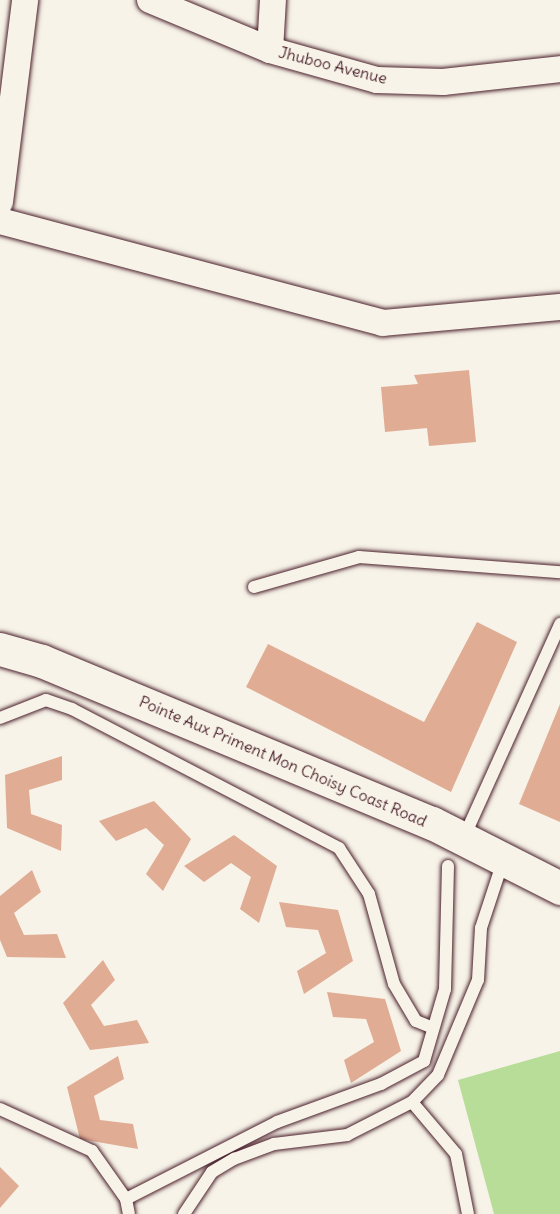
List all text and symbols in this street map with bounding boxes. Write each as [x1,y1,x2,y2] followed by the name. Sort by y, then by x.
[277,42,389,88] street label: Jhuboo Avenue
[136,691,430,831] street label: Pointe Aux Priment Mon Choisy Coast Road

